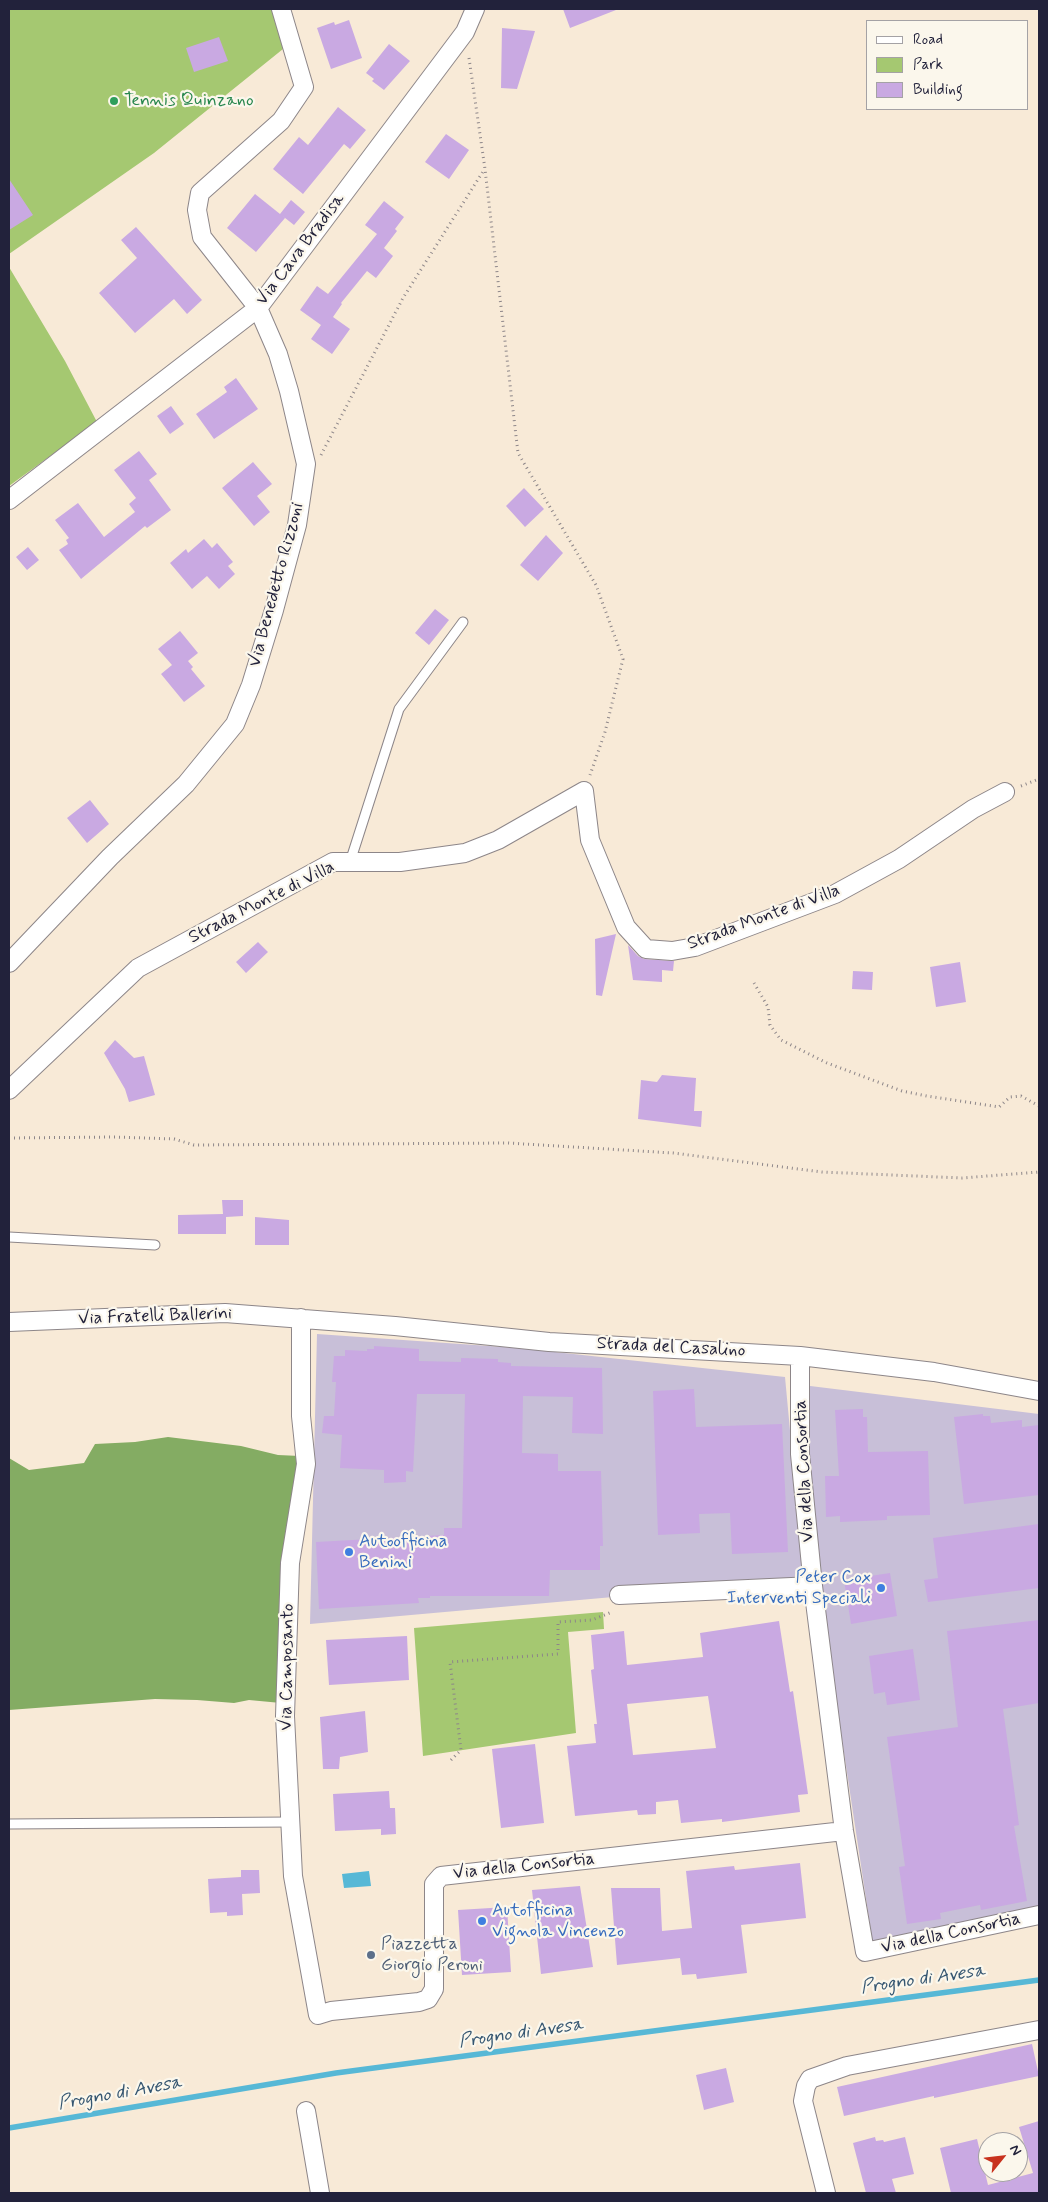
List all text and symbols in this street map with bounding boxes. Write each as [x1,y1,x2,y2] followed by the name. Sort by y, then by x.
[866,20,1028,110] legend
[913,30,943,50] text: Road
[913,55,943,75] text: Park
[913,80,963,100] text: Building
[124,90,254,112] place label: Tennis Quinzano
[108,95,120,107] marker: Tennis Quinzano
[252,190,350,310] street label: Via Cava Bradisa
[245,500,309,670] street label: Via Benedetto Rizzoni
[185,857,339,949] street label: Strada Monte di Villa
[685,880,843,956] street label: Strada Monte di Villa
[78,1304,232,1330] street label: Via Fratelli Ballerini
[596,1333,746,1363] street label: Strada del Casalino
[790,1399,820,1543] street label: Via della Consortia
[359,1531,447,1574] place label: Autoofficina Benini
[343,1546,355,1558] marker: Autoofficina Benini
[727,1567,871,1610] place label: Peter Cox Interventi Speciali
[875,1582,887,1594] marker: Peter Cox Interventi Speciali
[276,1603,300,1731] street label: Via Camposanto
[452,1849,596,1885] street label: Via della Consortia
[492,1900,624,1942] place label: Autofficina Vignola Vincenzo
[879,1909,1023,1959] street label: Via della Consortia
[476,1915,488,1927] marker: Autofficina Vignola Vincenzo
[381,1934,483,1976] place label: Piazzetta Giorgio Peroni
[365,1949,377,1961] marker: Piazzetta Giorgio Peroni
[859,1960,987,2000] water label: Progno di Avesa
[457,2014,585,2054] water label: Progno di Avesa
[56,2072,184,2116] water label: Progno di Avesa
[978,2132,1028,2182] north arrow
[1005,2142,1025,2159] text: N

